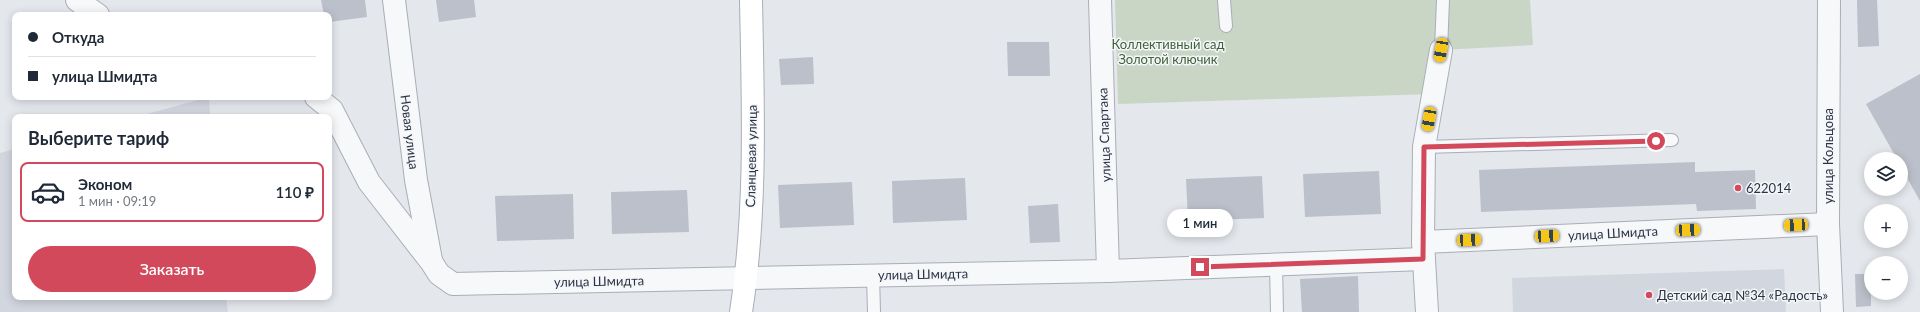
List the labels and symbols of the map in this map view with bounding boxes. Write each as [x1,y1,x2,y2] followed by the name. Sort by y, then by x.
[1112,36,1224,67] park label: Коллективный сад Золотой ключик
[1433,37,1449,63] car
[1094,87,1114,183] street label: улица Спартака
[397,94,423,170] street label: Новая улица
[742,104,760,208] street label: Сланцевая улица
[1421,106,1437,132] car
[1820,108,1836,204] street label: улица Кольцова
[1647,132,1665,150] route start
[1746,180,1792,196] place label: 622014
[1733,183,1743,193] marker: 622014
[1167,209,1233,237] callout: 1 мин
[1784,218,1808,232] car
[1568,223,1658,243] street label: улица Шмидта
[1676,223,1700,237] car
[1535,229,1559,243] car
[1457,233,1481,247] car
[1191,258,1209,276] route end
[878,265,968,283] street label: улица Шмидта
[554,272,644,290] street label: улица Шмидта
[1657,287,1828,303] place label: Детский сад №34 «Радость»
[1644,290,1654,300] marker: Детский сад №34 «Радость»

